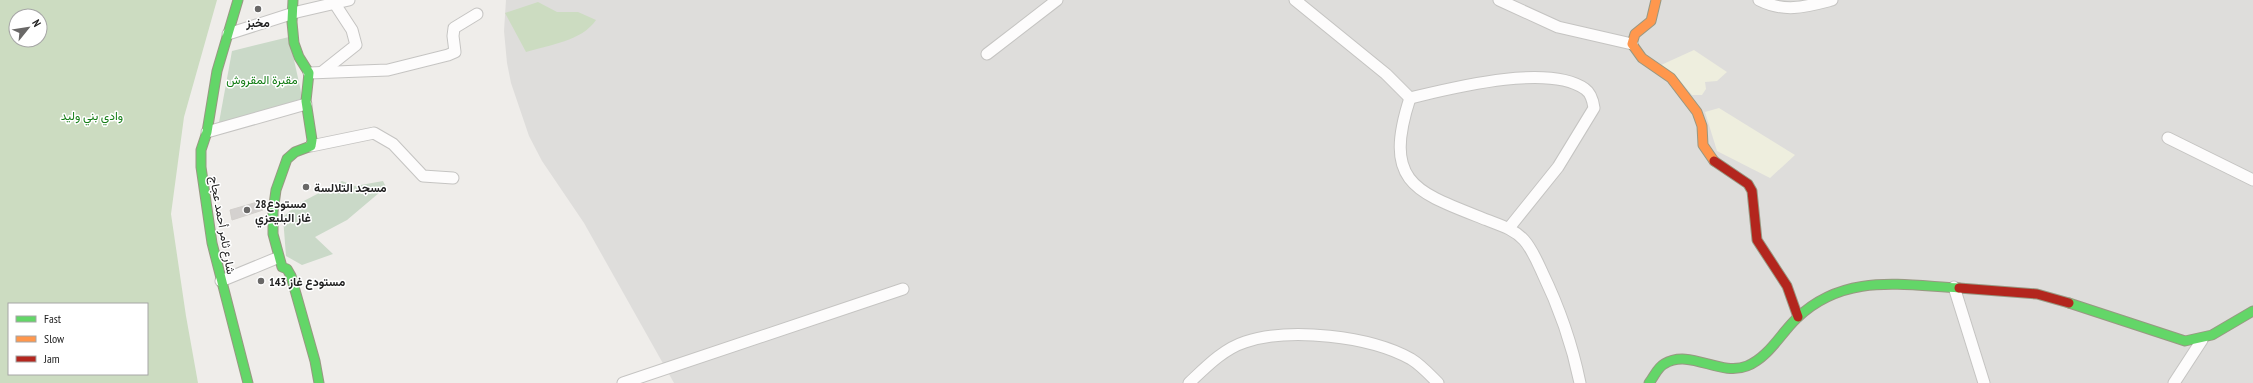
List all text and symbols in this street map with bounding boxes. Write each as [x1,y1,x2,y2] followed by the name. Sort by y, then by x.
[253,4,263,14] marker: مخبز
[8,8,48,48] north arrow
[245,15,270,31] place label: مخبز
[29,17,44,29] text: N
[226,72,298,88] park label: مقبرة المقروش
[61,108,123,126] park label: وادي بني وليد
[205,175,239,276] street label: شارع ثامر أحمد عجاج
[314,180,387,195] place label: مسجد التلالسة
[301,182,311,192] marker: مسجد التلالسة
[255,196,311,228] place label: 28مستودع غاز البليعزي
[242,205,252,215] marker: 28مستودع غاز البليعزي
[269,274,346,290] place label: مستودع غاز 143
[256,276,266,286] marker: مستودع غاز 143
[8,303,148,375] legend
[44,311,62,326] text: Fast
[44,331,65,346] text: Slow
[43,351,60,366] text: Jam

